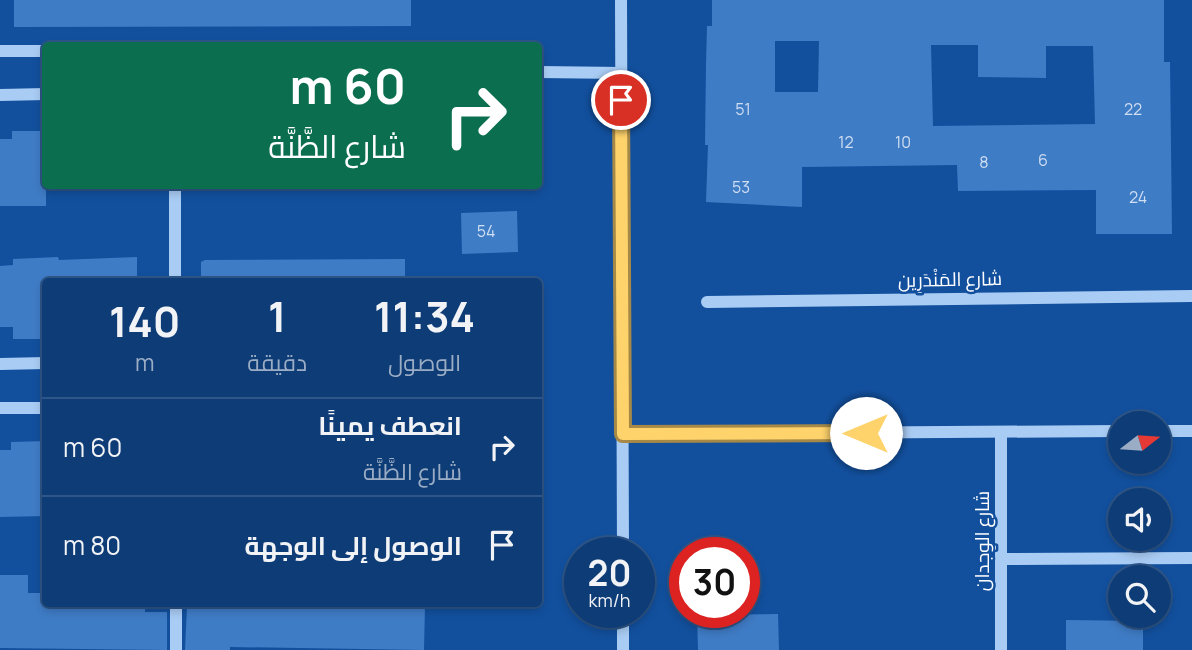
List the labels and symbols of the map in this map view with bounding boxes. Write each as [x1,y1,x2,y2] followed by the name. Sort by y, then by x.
[591,70,651,130] pin
[735,98,751,120] house number: 51
[1124,98,1142,120] house number: 22
[838,131,854,153] house number: 12
[895,131,911,153] house number: 10
[1038,149,1048,171] house number: 6
[979,151,989,173] house number: 8
[732,176,750,198] house number: 53
[1129,186,1147,208] house number: 24
[477,220,495,242] house number: 54
[898,265,1002,294] street label: شارع المَنْدَرِين
[829,396,903,470] position arrow
[1108,411,1171,474] north arrow
[969,491,996,591] street label: شارع الوِجدان
[669,537,760,628] speed limit sign: 30

